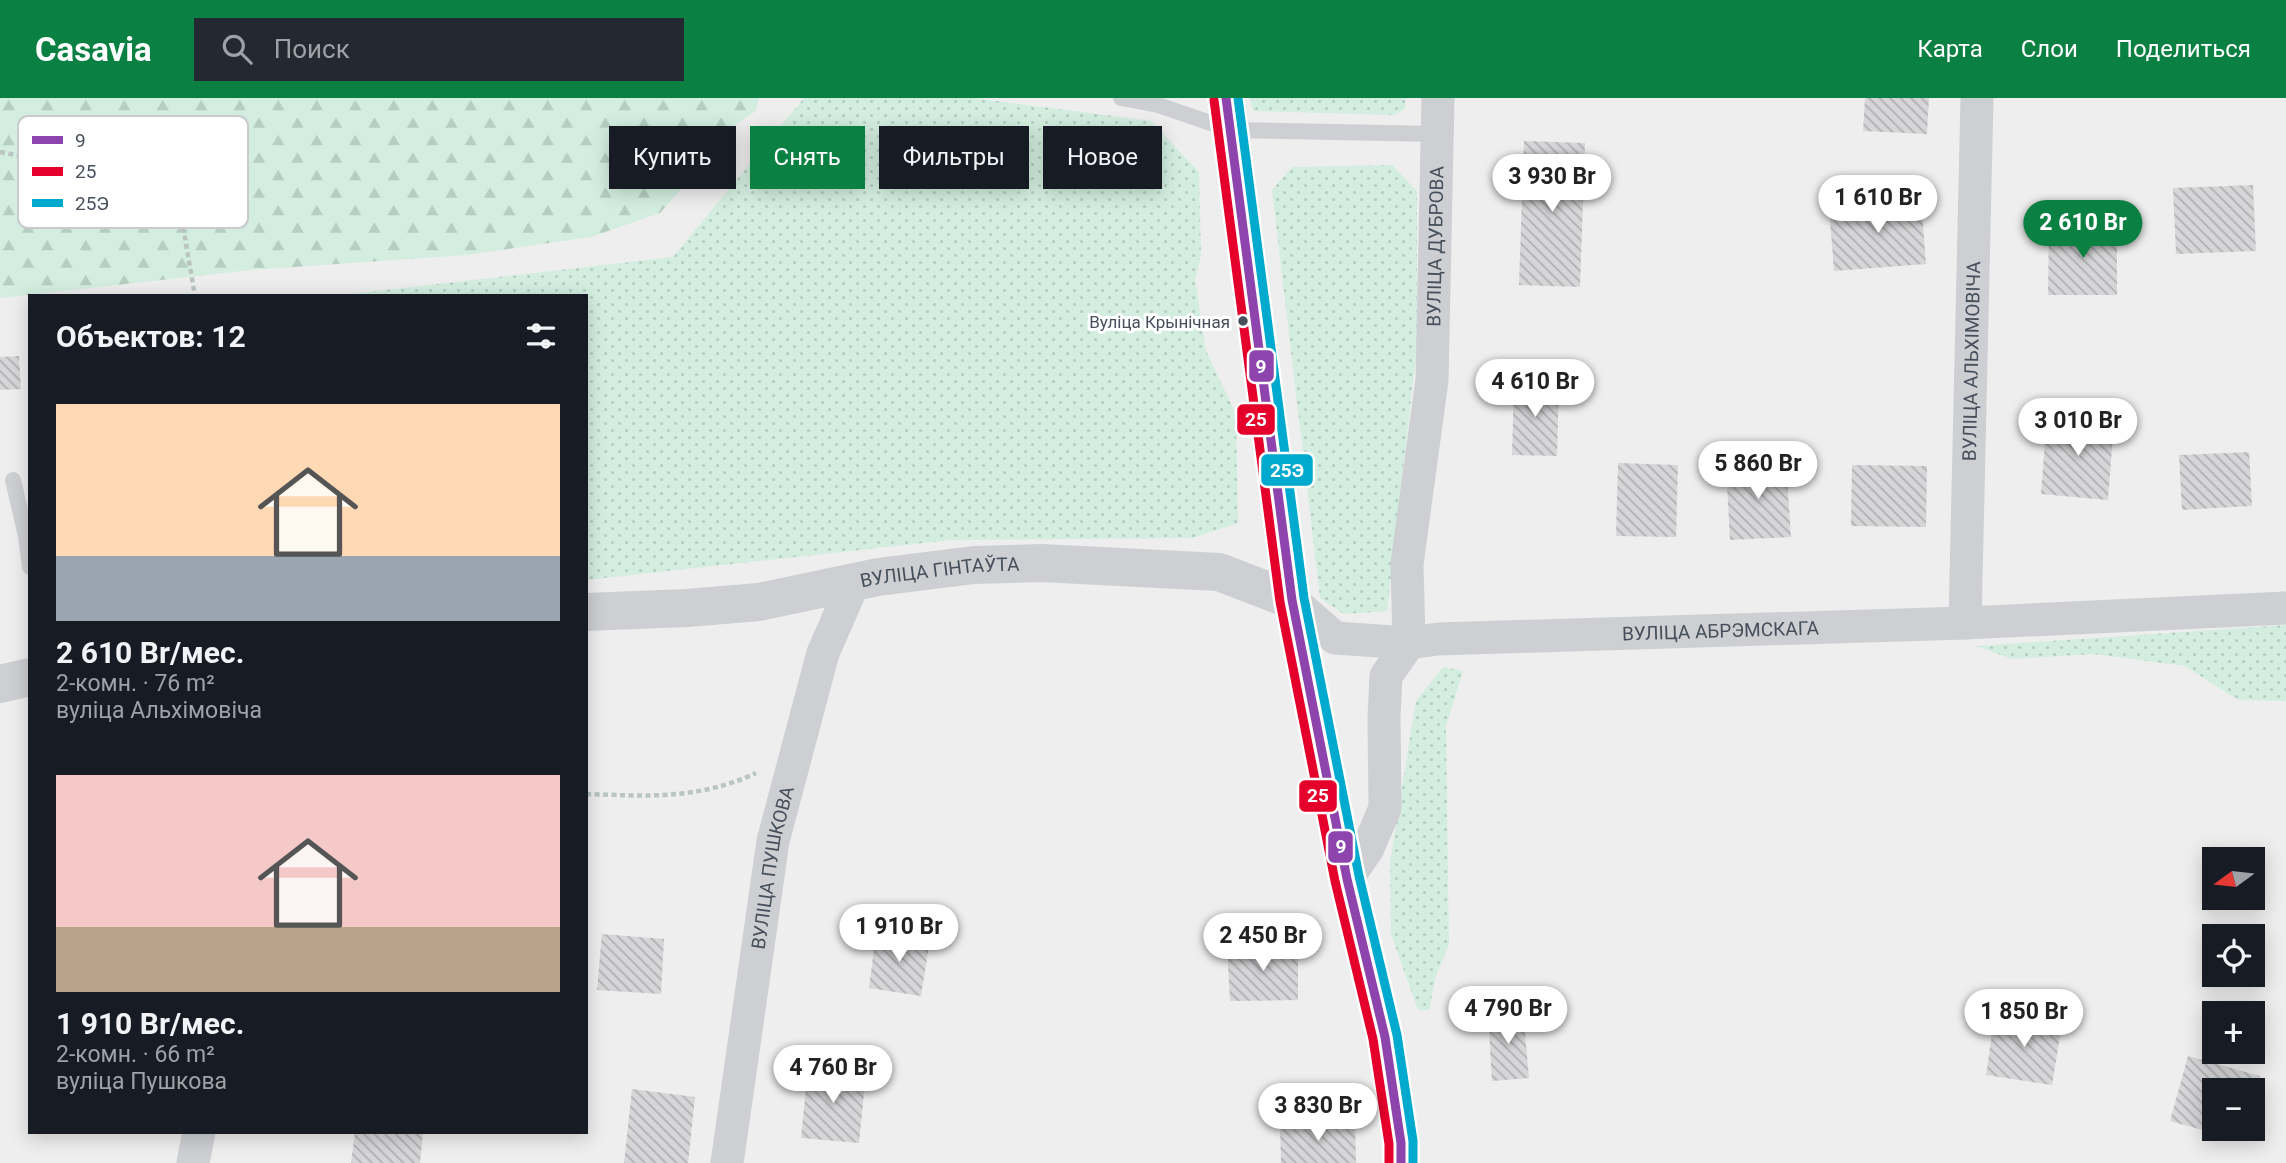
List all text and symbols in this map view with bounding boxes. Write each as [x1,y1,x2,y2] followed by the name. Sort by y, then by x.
[194,18,684,81] search box
[35,30,152,69] text: Casavia
[218,30,256,68] icon: search
[274,34,350,64] text: Поиск
[1917,35,1983,63] text: Карта
[2021,35,2078,63] text: Слои
[2116,35,2251,63] text: Поделиться
[18,116,248,228] legend
[609,126,736,189] chip: Купить
[750,126,865,189] chip: Снять
[879,126,1029,189] chip: Фильтры
[1043,126,1162,189] chip: Новое
[75,129,86,152] text: 9
[1480,155,1624,214] pin: 3 930 Br
[75,160,96,183] text: 25
[1508,163,1596,190] text: 3 930 Br
[1422,165,1449,327] street label: ВУЛІЦА ДУБРОВА
[1806,176,1950,235] pin: 1 610 Br
[1834,184,1922,211] text: 1 610 Br
[75,192,109,215] text: 25Э
[2011,200,2155,260] pin: 2 610 Br
[2039,209,2127,236] text: 2 610 Br
[1958,260,1985,461] street label: ВУЛІЦА АЛЬХІМОВІЧА
[1089,312,1230,332] place label: Вуліца Крынічная
[1236,314,1250,328] marker: Вуліца Крынічная
[522,317,560,355] icon: filters
[56,319,246,354] text: Объектов: 12
[1248,349,1275,383] line badge: 9
[1256,355,1266,378] text: 9
[1463,360,1607,419] pin: 4 610 Br
[1491,368,1579,395] text: 4 610 Br
[2006,398,2150,458] pin: 3 010 Br
[1236,403,1276,436] line badge: 25
[2034,407,2122,434] text: 3 010 Br
[1245,408,1267,431] text: 25
[1686,442,1830,501] pin: 5 860 Br
[245,449,371,575] icon: home
[1714,450,1802,477] text: 5 860 Br
[1260,453,1314,487] line badge: 25Э
[1270,459,1304,482] text: 25Э
[858,553,1020,592] street label: ВУЛІЦА ГІНТАЎТА
[1622,616,1820,645] street label: ВУЛІЦА АБРЭМСКАГА
[56,635,244,670] text: 2 610 Br/мес.
[56,670,215,697] text: 2-комн. · 76 m²
[56,697,262,724] text: вуліца Альхімовіча
[1298,779,1338,813] line badge: 25
[747,783,799,951] street label: ВУЛІЦА ПУШКОВА
[1307,784,1329,807] text: 25
[245,820,371,946] icon: home
[1327,830,1354,864] line badge: 9
[1336,835,1346,858] text: 9
[2202,847,2264,910] north arrow
[2202,847,2265,1141] map controls
[827,904,971,964] pin: 1 910 Br
[855,913,943,940] text: 1 910 Br
[1191,914,1335,973] pin: 2 450 Br
[1219,922,1307,949] text: 2 450 Br
[2202,924,2265,987] button: locate
[1436,986,1580,1046] pin: 4 790 Br
[1952,990,2096,1049] pin: 1 850 Br
[1464,995,1552,1022] text: 4 790 Br
[1980,998,2068,1025] text: 1 850 Br
[2202,1001,2265,1064] button: +
[56,1006,244,1041] text: 1 910 Br/мес.
[56,1041,215,1068] text: 2-комн. · 66 m²
[761,1046,905,1105] pin: 4 760 Br
[789,1054,877,1081] text: 4 760 Br
[56,1068,227,1095] text: вуліца Пушкова
[2202,1078,2265,1141] button: −
[1246,1084,1390,1143] pin: 3 830 Br
[1274,1092,1362,1119] text: 3 830 Br

